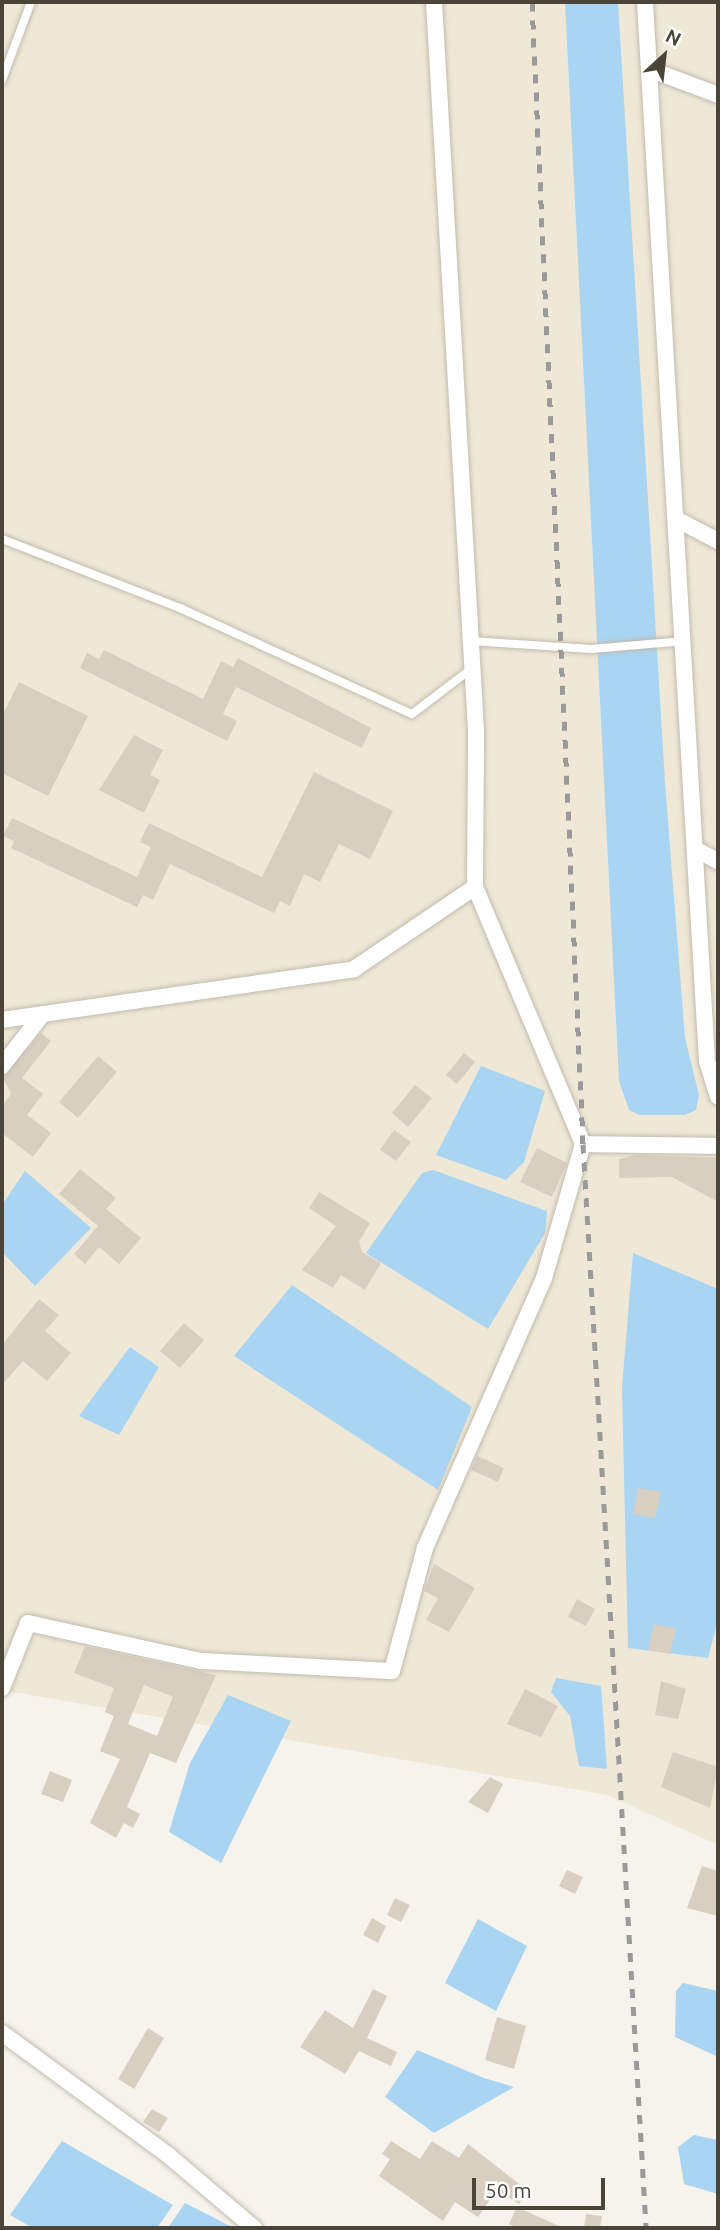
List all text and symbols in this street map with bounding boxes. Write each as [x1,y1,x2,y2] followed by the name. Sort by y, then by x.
[629,21,699,91] north arrow
[662,24,685,50] text: N
[475,2164,608,2208] scale bar
[485,2178,532,2202] text: 50 m

